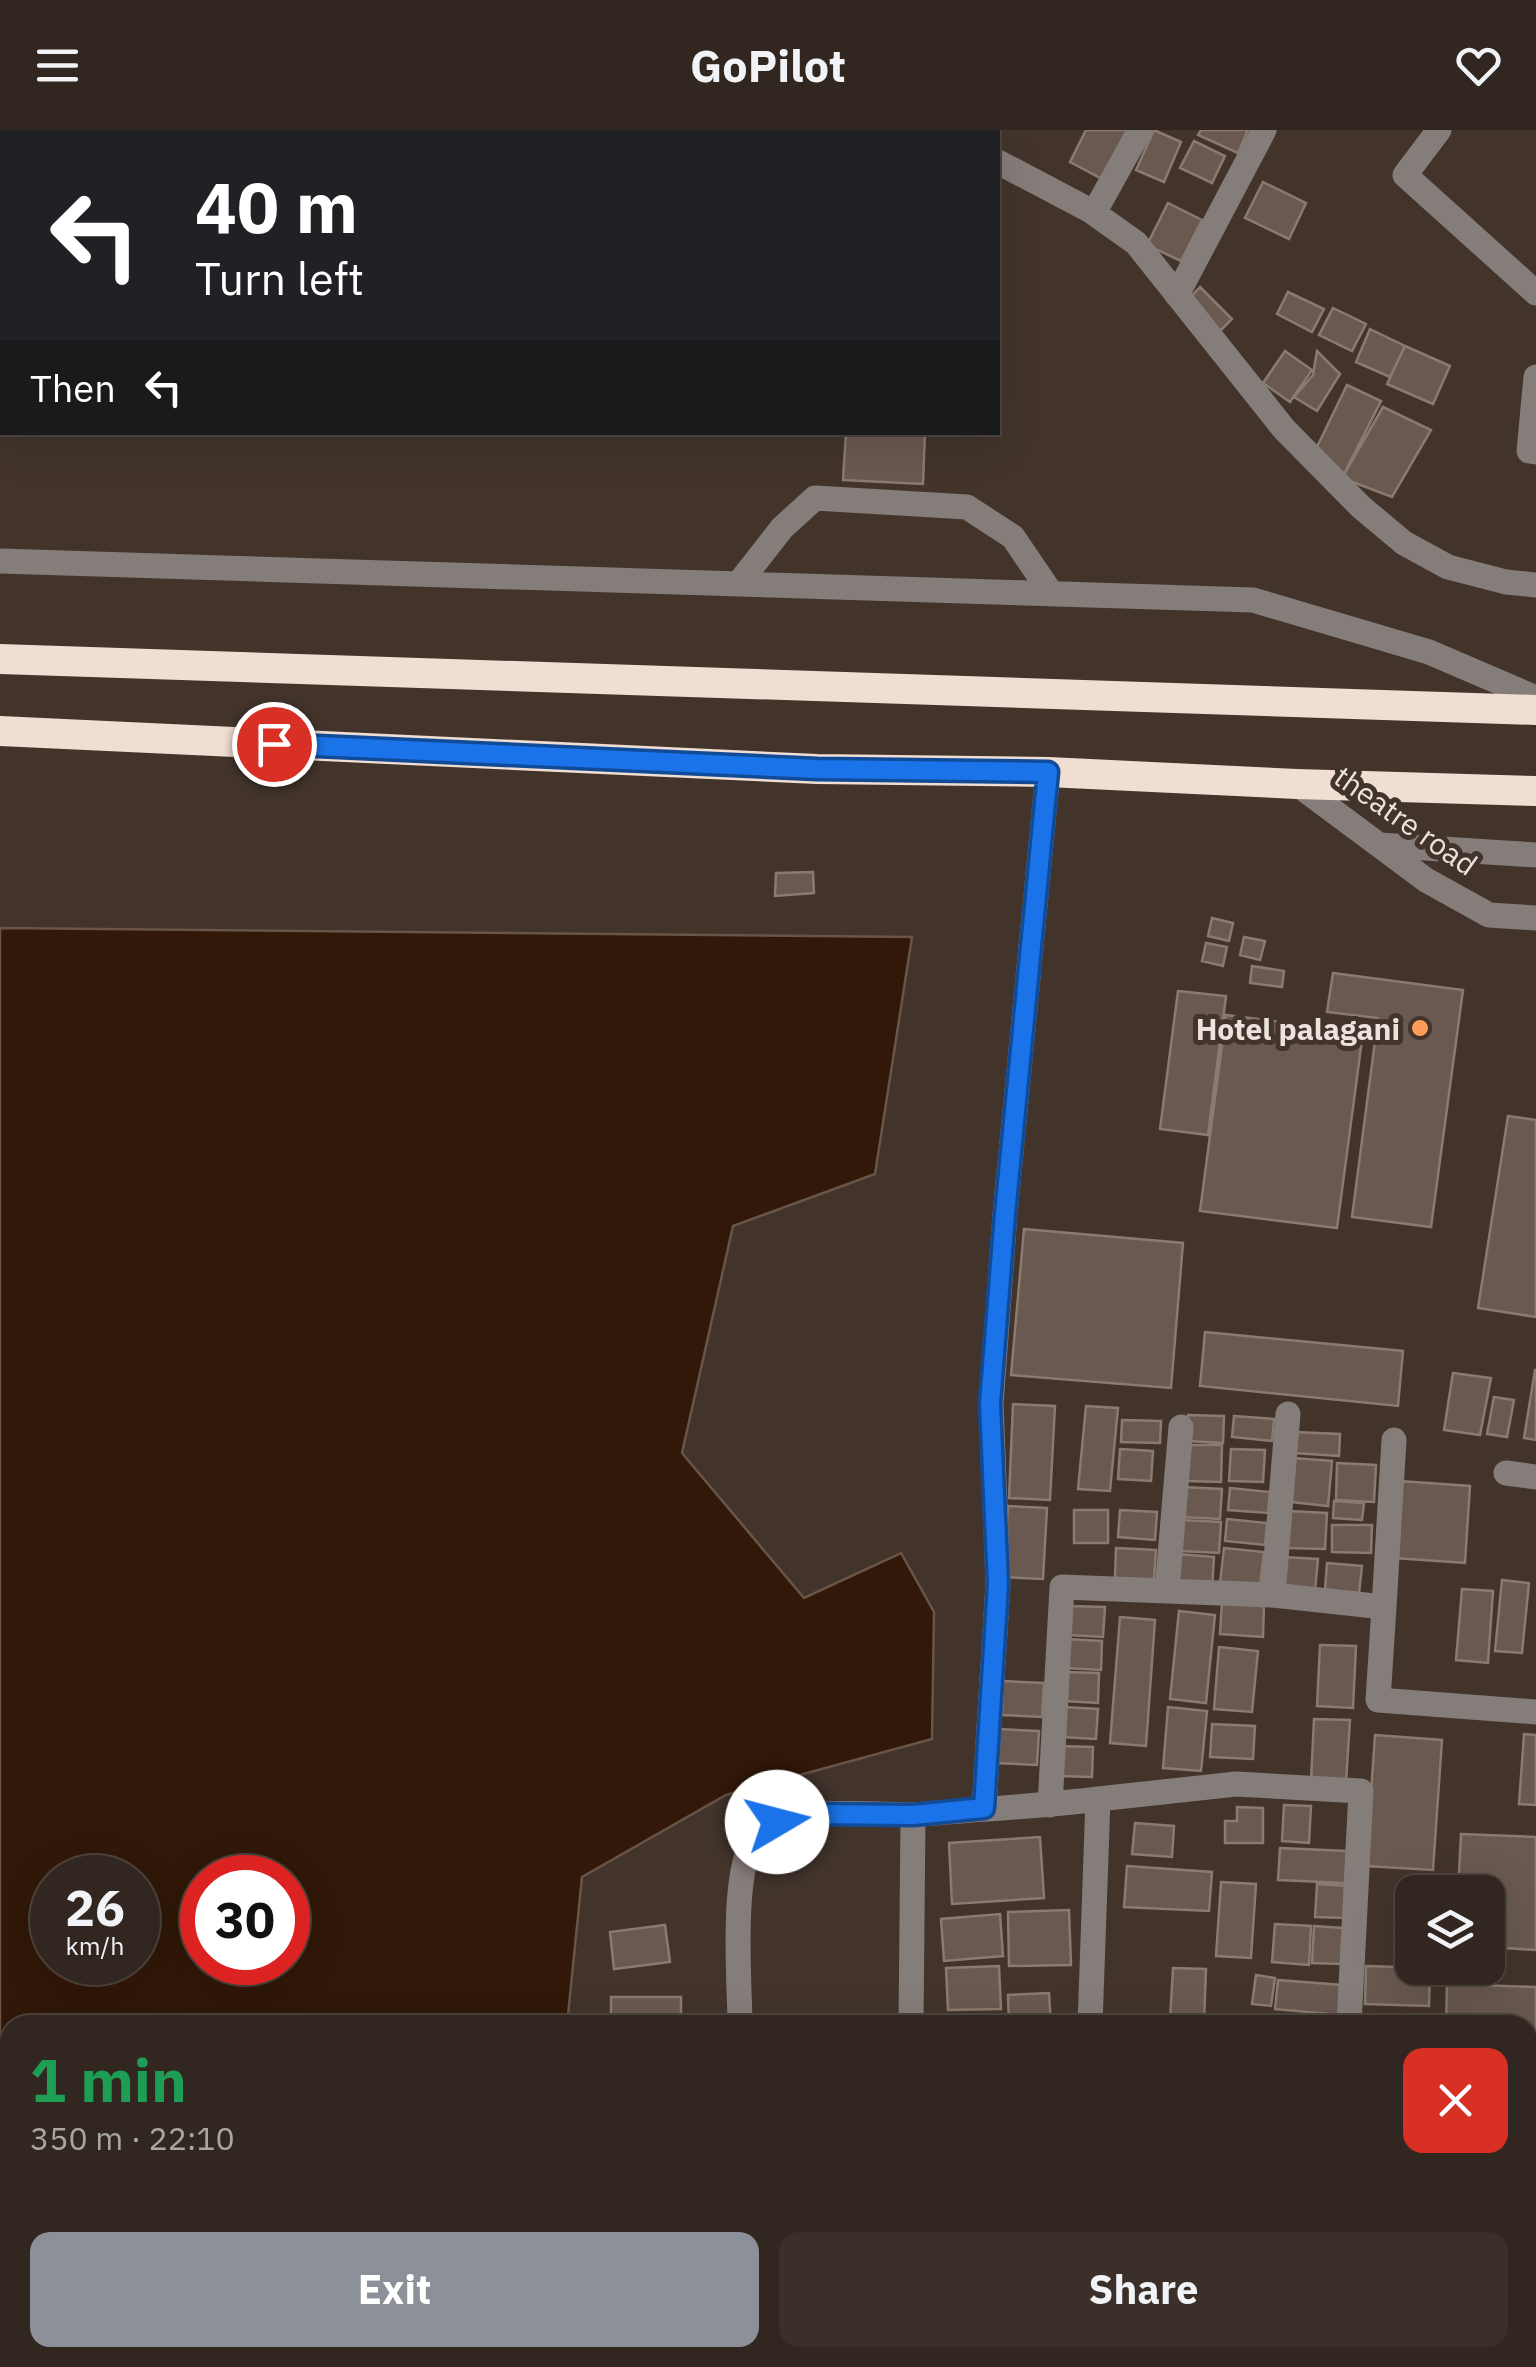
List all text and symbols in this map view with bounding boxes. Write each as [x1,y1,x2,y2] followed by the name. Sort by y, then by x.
[690,36,846,94] text: GoPilot
[30,38,85,93] icon: menu
[1451,38,1506,93] icon: heart
[195,161,358,252] text: 40 m
[30,170,160,300] icon: left
[195,249,364,307] text: Turn left
[136,360,191,415] icon: left
[30,363,116,412] text: Then
[232,702,317,787] pin
[247,717,302,772] icon: arrive
[1327,756,1485,884] street label: theatre road
[1196,1009,1400,1048] place label: Hotel palagani
[1409,1017,1431,1039] marker: Hotel palagani
[725,1770,829,1874] position arrow
[180,1855,310,1985] speed limit sign: 30
[65,1875,125,1940] text: 26
[1395,1875,1505,1985] map controls
[1395,1875,1505,1985] button: layers
[66,1929,124,1962] text: km/h
[30,2040,187,2119] text: 1 min
[1403,2048,1508,2153] button: close
[30,2117,235,2159] text: 350 m · 22:10
[30,2232,759,2347] button: Exit
[779,2232,1508,2347] button: Share

